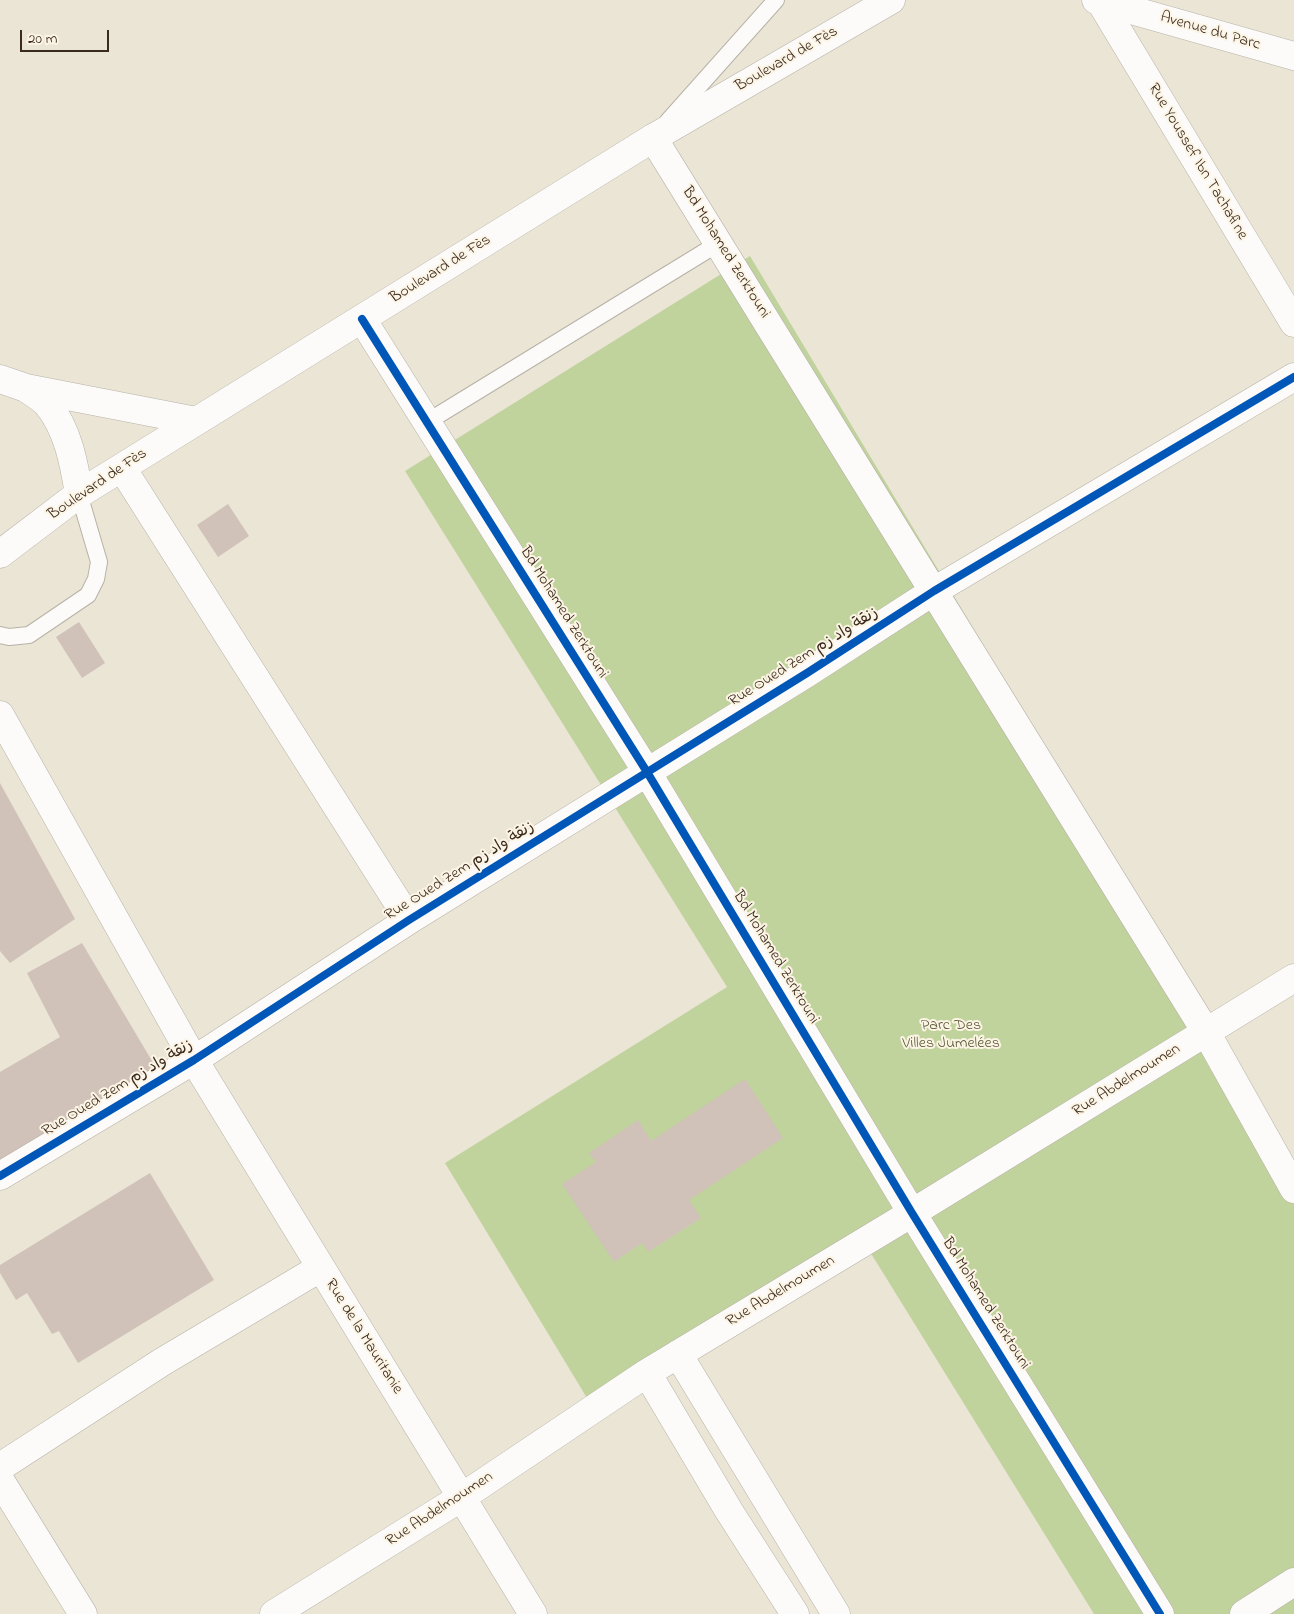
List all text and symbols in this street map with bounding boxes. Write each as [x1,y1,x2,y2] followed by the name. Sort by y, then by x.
[1158,9,1262,55] street label: Avenue du Parc
[22,20,111,52] scale bar
[732,23,842,97] street label: Boulevard de Fès
[28,28,57,50] text: 20 m
[1143,80,1251,244] street label: Rue Youssef Ibn Tachafine
[677,183,773,323] street label: Bd Mohamed Zerktouni
[387,231,495,309] street label: Boulevard de Fès
[45,445,151,525] street label: Boulevard de Fès
[515,543,611,683] street label: Bd Mohamed Zerktouni
[726,604,882,712] street label: Rue Oued Zem زنقة واد زم
[382,818,538,926] street label: Rue Oued Zem زنقة واد زم
[728,888,822,1028] street label: Bd Mohamed Zerktouni
[902,1016,1000,1054] park label: Parc Des Villes Jumelées
[39,1036,197,1142] street label: Rue Oued Zem زنقة واد زم
[1070,1040,1184,1122] street label: Rue Abdelmoumen
[937,1234,1033,1374] street label: Bd Mohamed Zerktouni
[723,1252,839,1332] street label: Rue Abdelmoumen
[320,1276,406,1398] street label: Rue de la Mauritanie
[383,1468,497,1552] street label: Rue Abdelmoumen

